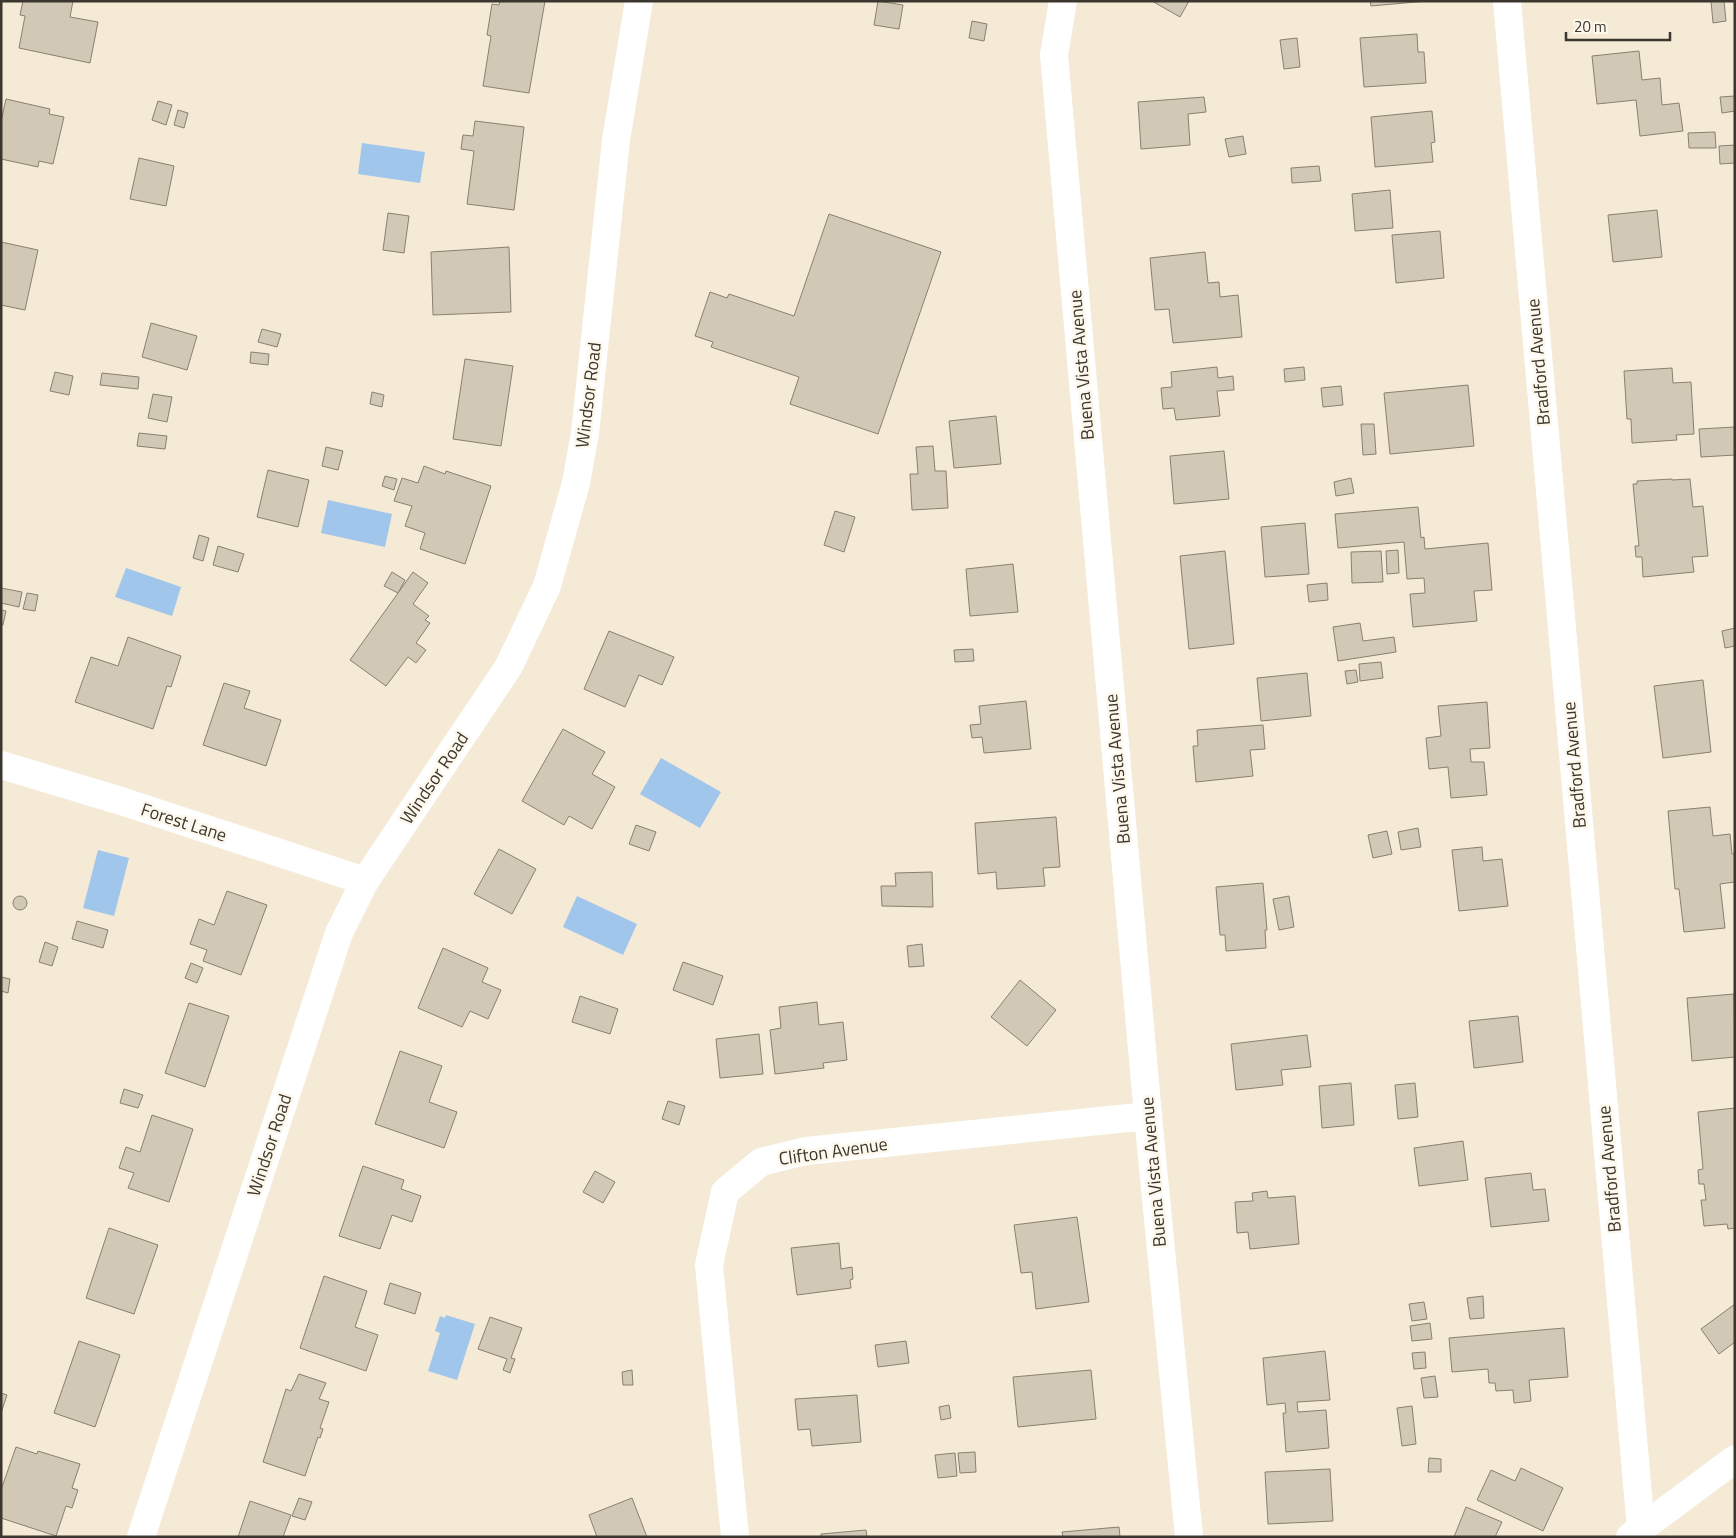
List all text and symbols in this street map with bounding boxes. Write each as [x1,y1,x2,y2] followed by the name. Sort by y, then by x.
[1566,10,1670,42] scale bar
[1574,15,1607,38] text: 20 m
[1061,289,1101,441] street label: Buena Vista Avenue
[1519,298,1557,426] street label: Bradford Avenue
[568,341,608,449] street label: Windsor Road
[1097,693,1137,845] street label: Buena Vista Avenue
[1555,701,1593,829] street label: Bradford Avenue
[393,726,475,830] street label: Windsor Road
[138,795,230,849] street label: Forest Lane
[240,1090,298,1200] street label: Windsor Road
[1133,1096,1173,1248] street label: Buena Vista Avenue
[1590,1105,1628,1233] street label: Bradford Avenue
[777,1130,889,1172] street label: Clifton Avenue

